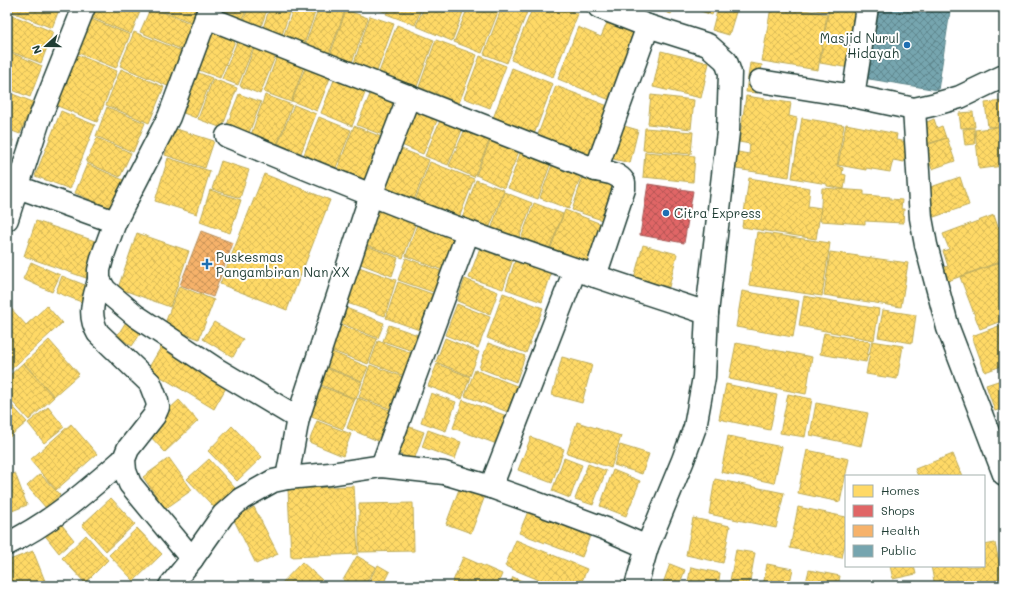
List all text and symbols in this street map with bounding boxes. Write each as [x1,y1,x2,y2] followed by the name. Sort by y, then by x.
[26,26,66,66] north arrow
[820,29,899,61] place label: Masjid Nurul Hidayah
[902,40,912,50] marker: Masjid Nurul Hidayah
[28,43,45,56] text: N
[674,204,761,221] place label: Citra Express
[661,208,671,218] marker: Citra Express
[216,248,350,280] place label: Puskesmas Pangambiran Nan XX
[201,258,213,270] marker: Puskesmas Pangambiran Nan XX
[845,475,985,567] legend
[881,482,920,498] text: Homes
[881,502,915,518] text: Shops
[881,522,920,538] text: Health
[881,542,916,558] text: Public

